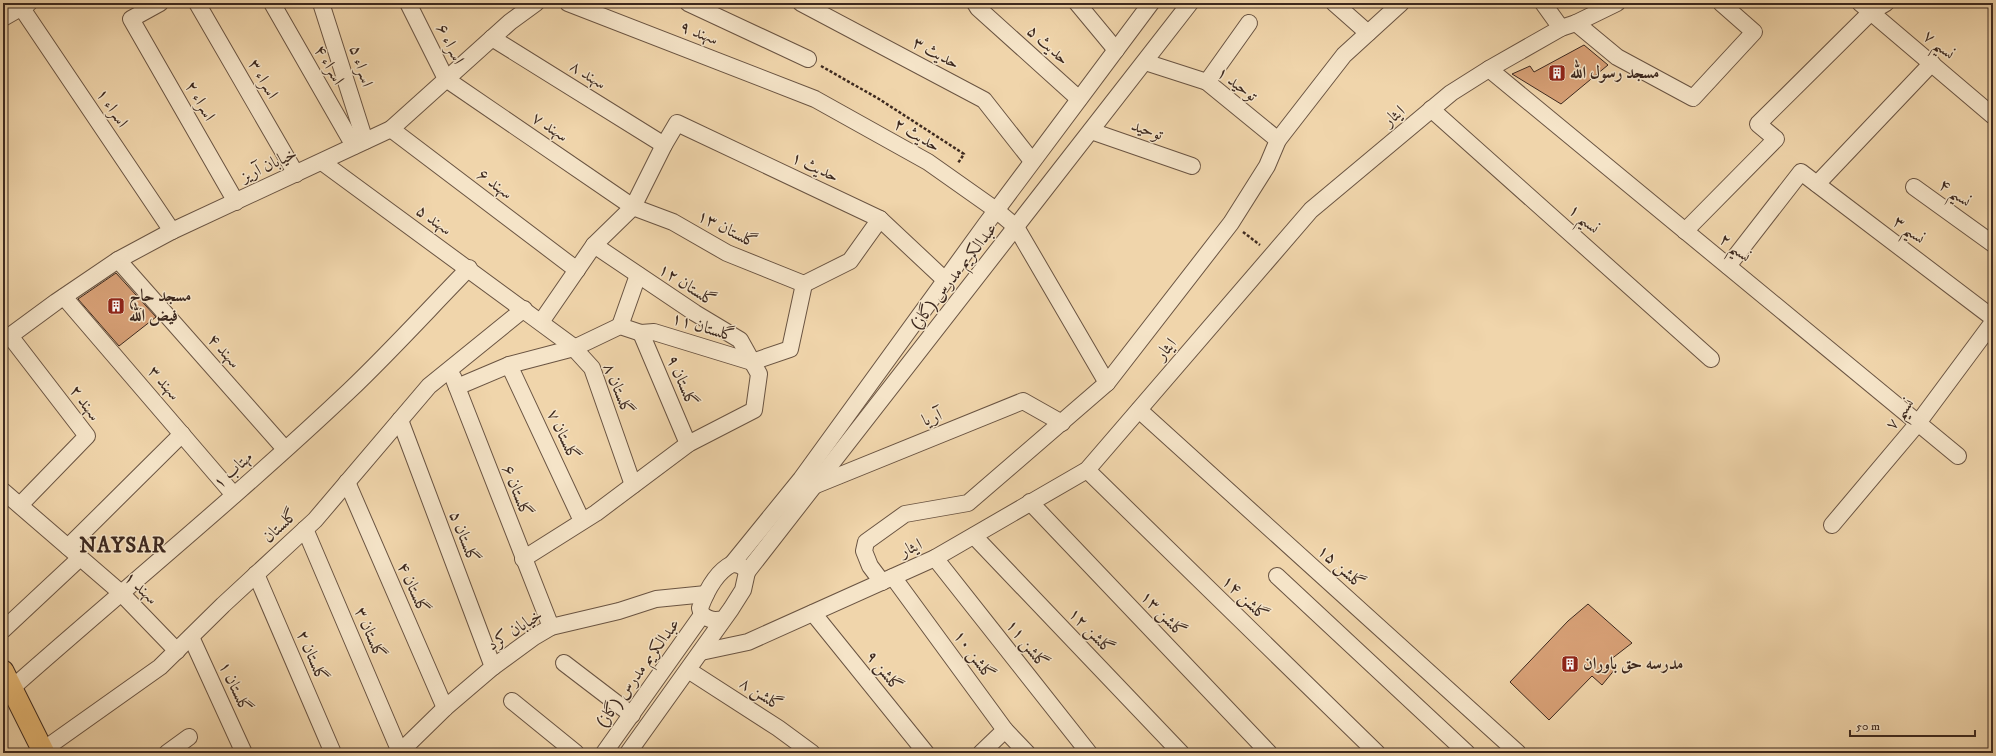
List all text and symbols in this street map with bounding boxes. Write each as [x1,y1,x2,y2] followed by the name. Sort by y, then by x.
[677,16,721,50] street label: سهند ۹
[431,20,469,68] street label: اسراء ۶
[1022,20,1074,70] street label: حدیث ۵
[1915,25,1960,69] street label: نسیم ۷
[909,32,963,74] street label: حدیث ۳
[309,41,349,89] street label: اسراء ۴
[344,42,378,90] street label: اسراء ۵
[243,55,283,103] street label: اسراء ۳
[565,55,611,95] street label: سهند ۸
[1570,59,1659,84] place label: مسجد رسول الله
[1212,61,1263,107] street label: توحید ۱
[1547,63,1567,83] building icon: مسجد رسول الله
[180,77,220,125] street label: اسراء ۲
[91,84,133,132] street label: اسراء ۱
[1377,100,1410,133] street label: ایثار
[528,107,573,147] street label: سهند ۷
[890,113,944,157] street label: حدیث ۲
[1128,114,1167,146] street label: توحید
[236,142,301,188] street label: خیابان آریز
[788,146,842,188] street label: حدیث ۱
[473,163,517,205] street label: سهند ۶
[1931,174,1976,216] street label: نسیم ۴
[1560,199,1605,243] street label: نسیم ۱
[412,200,457,241] street label: سهند ۵
[693,205,761,253] street label: گلستان ۱۳
[1885,211,1930,254] street label: نسیم ۳
[905,218,1005,336] street label: عبدالکریم مدرس (گاز)
[1711,228,1756,272] street label: نسیم ۲
[654,258,720,312] street label: گلستان ۱۲
[129,285,191,327] place label: مسجد حاج فیض الله
[106,296,126,316] building icon: مسجد حاج فیض الله
[669,307,737,347] street label: گلستان ۱۱
[203,329,245,373] street label: سهند ۴
[1149,333,1182,366] street label: ایثار
[661,352,703,410] street label: گلستان ۹
[598,360,638,418] street label: گلستان ۸
[143,361,185,405] street label: سهند ۳
[65,381,106,426] street label: سهند ۲
[1880,393,1924,438] street label: نسیم ۷
[919,403,947,432] street label: آریا
[542,406,584,464] street label: گلستان ۷
[208,446,258,494] street label: مهتاب ۱
[497,462,537,520] street label: گلستان ۶
[258,504,302,548] street label: گلستان
[444,508,484,566] street label: گلستان ۵
[79,533,167,559] district label: NAYSAR
[895,533,926,563] street label: ایثار
[1313,540,1369,594] street label: گلشن ۱۵
[392,559,434,617] street label: گلستان ۴
[119,566,163,610] street label: سهند ۱
[1217,570,1273,626] street label: گلشن ۱۴
[1135,586,1191,642] street label: گلشن ۱۳
[1063,603,1119,659] street label: گلشن ۱۲
[349,604,391,662] street label: گلستان ۳
[483,604,547,656] street label: خیابان کرد
[591,614,687,734] street label: عبدالکریم مدرس (گاز)
[1001,615,1053,673] street label: گلشن ۱۱
[948,626,1000,684] street label: گلشن ۱۰
[291,627,333,685] street label: گلستان ۲
[861,646,907,696] street label: گلشن ۹
[1583,653,1683,675] place label: مدرسه حق باوران
[1560,654,1580,674] building icon: مدرسه حق باوران
[214,658,256,716] street label: گلستان ۱
[735,672,787,716] street label: گلشن ۸
[1850,712,1975,738] scale bar
[1856,719,1880,734] text: 50 m

